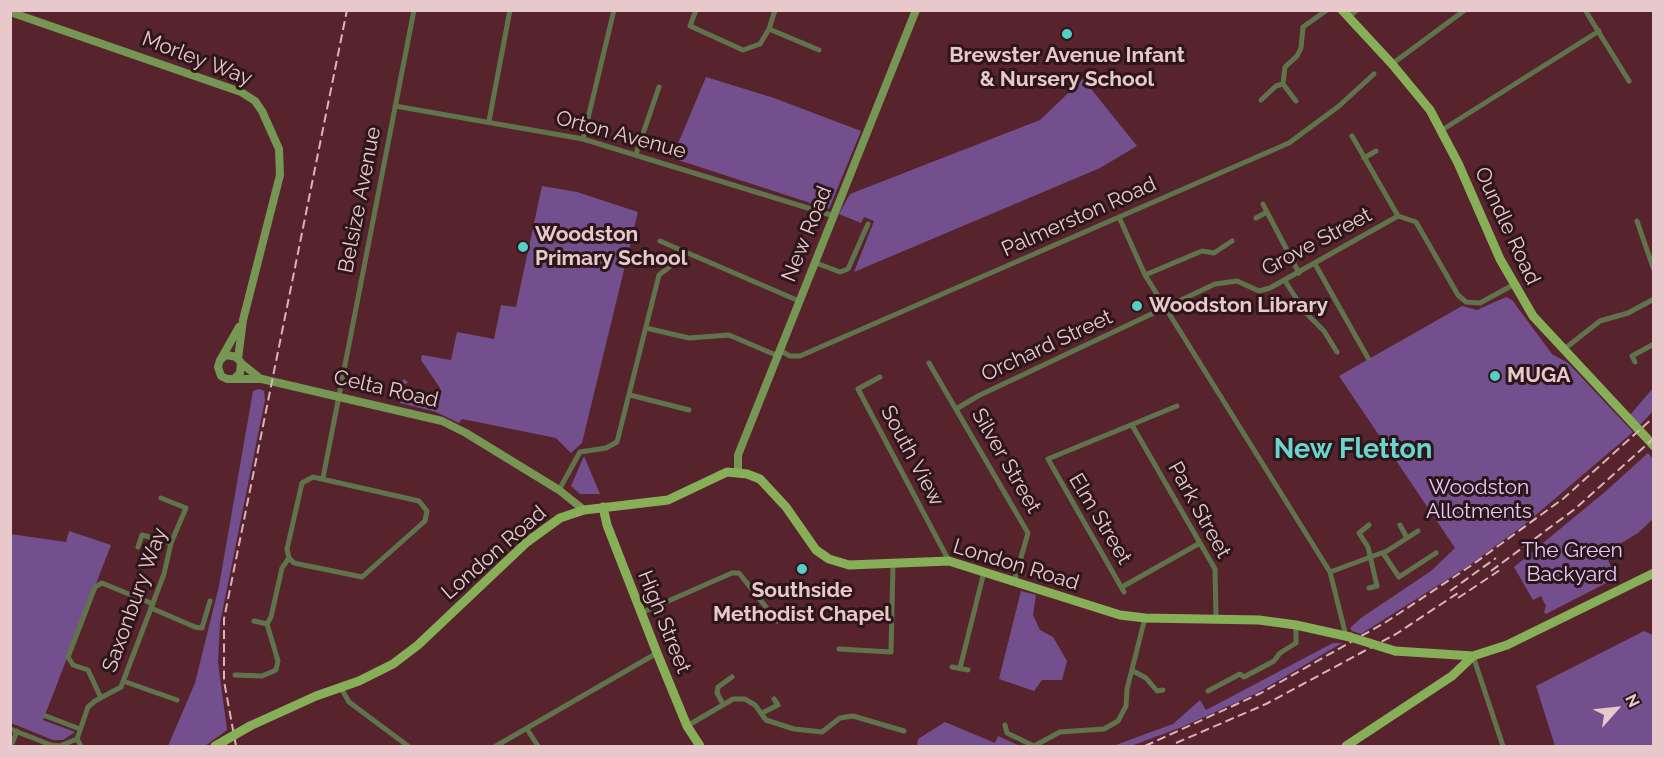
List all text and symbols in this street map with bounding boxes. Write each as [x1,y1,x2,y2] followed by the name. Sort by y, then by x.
[138,26,256,92] street label: Morley Way
[1060,27,1074,41] marker: Brewster Avenue Infant & Nursery School
[949,43,1185,93] place label: Brewster Avenue Infant & Nursery School
[553,106,689,164] street label: Orton Avenue
[333,125,387,275] street label: Belsize Avenue
[1469,163,1545,289] street label: Oundle Road
[998,172,1160,262] street label: Palmerston Road
[776,183,838,285] street label: New Road
[1258,202,1376,282] street label: Grove Street
[535,222,687,272] place label: Woodston Primary School
[516,240,530,254] marker: Woodston Primary School
[1149,293,1328,319] place label: Woodston Library
[1130,299,1144,313] marker: Woodston Library
[977,305,1117,387] street label: Orchard Street
[1507,363,1570,389] place label: MUGA
[331,365,441,413] street label: Celta Road
[1488,369,1502,383] marker: MUGA
[875,401,949,511] street label: South View
[966,404,1046,518] street label: Silver Street
[1274,434,1432,466] district label: New Fletton
[1162,457,1236,563] street label: Park Street
[1063,469,1137,569] street label: Elm Street
[1426,475,1532,525] park label: Woodston Allotments
[437,501,551,605] street label: London Road
[97,524,173,676] street label: Saxonbury Way
[950,534,1082,596] street label: London Road
[1521,538,1623,588] park label: The Green Backyard
[795,562,809,576] marker: Southside Methodist Chapel
[632,567,696,677] street label: High Street
[713,578,891,628] place label: Southside Methodist Chapel
[1586,679,1646,739] north arrow
[1621,691,1644,710] text: N

